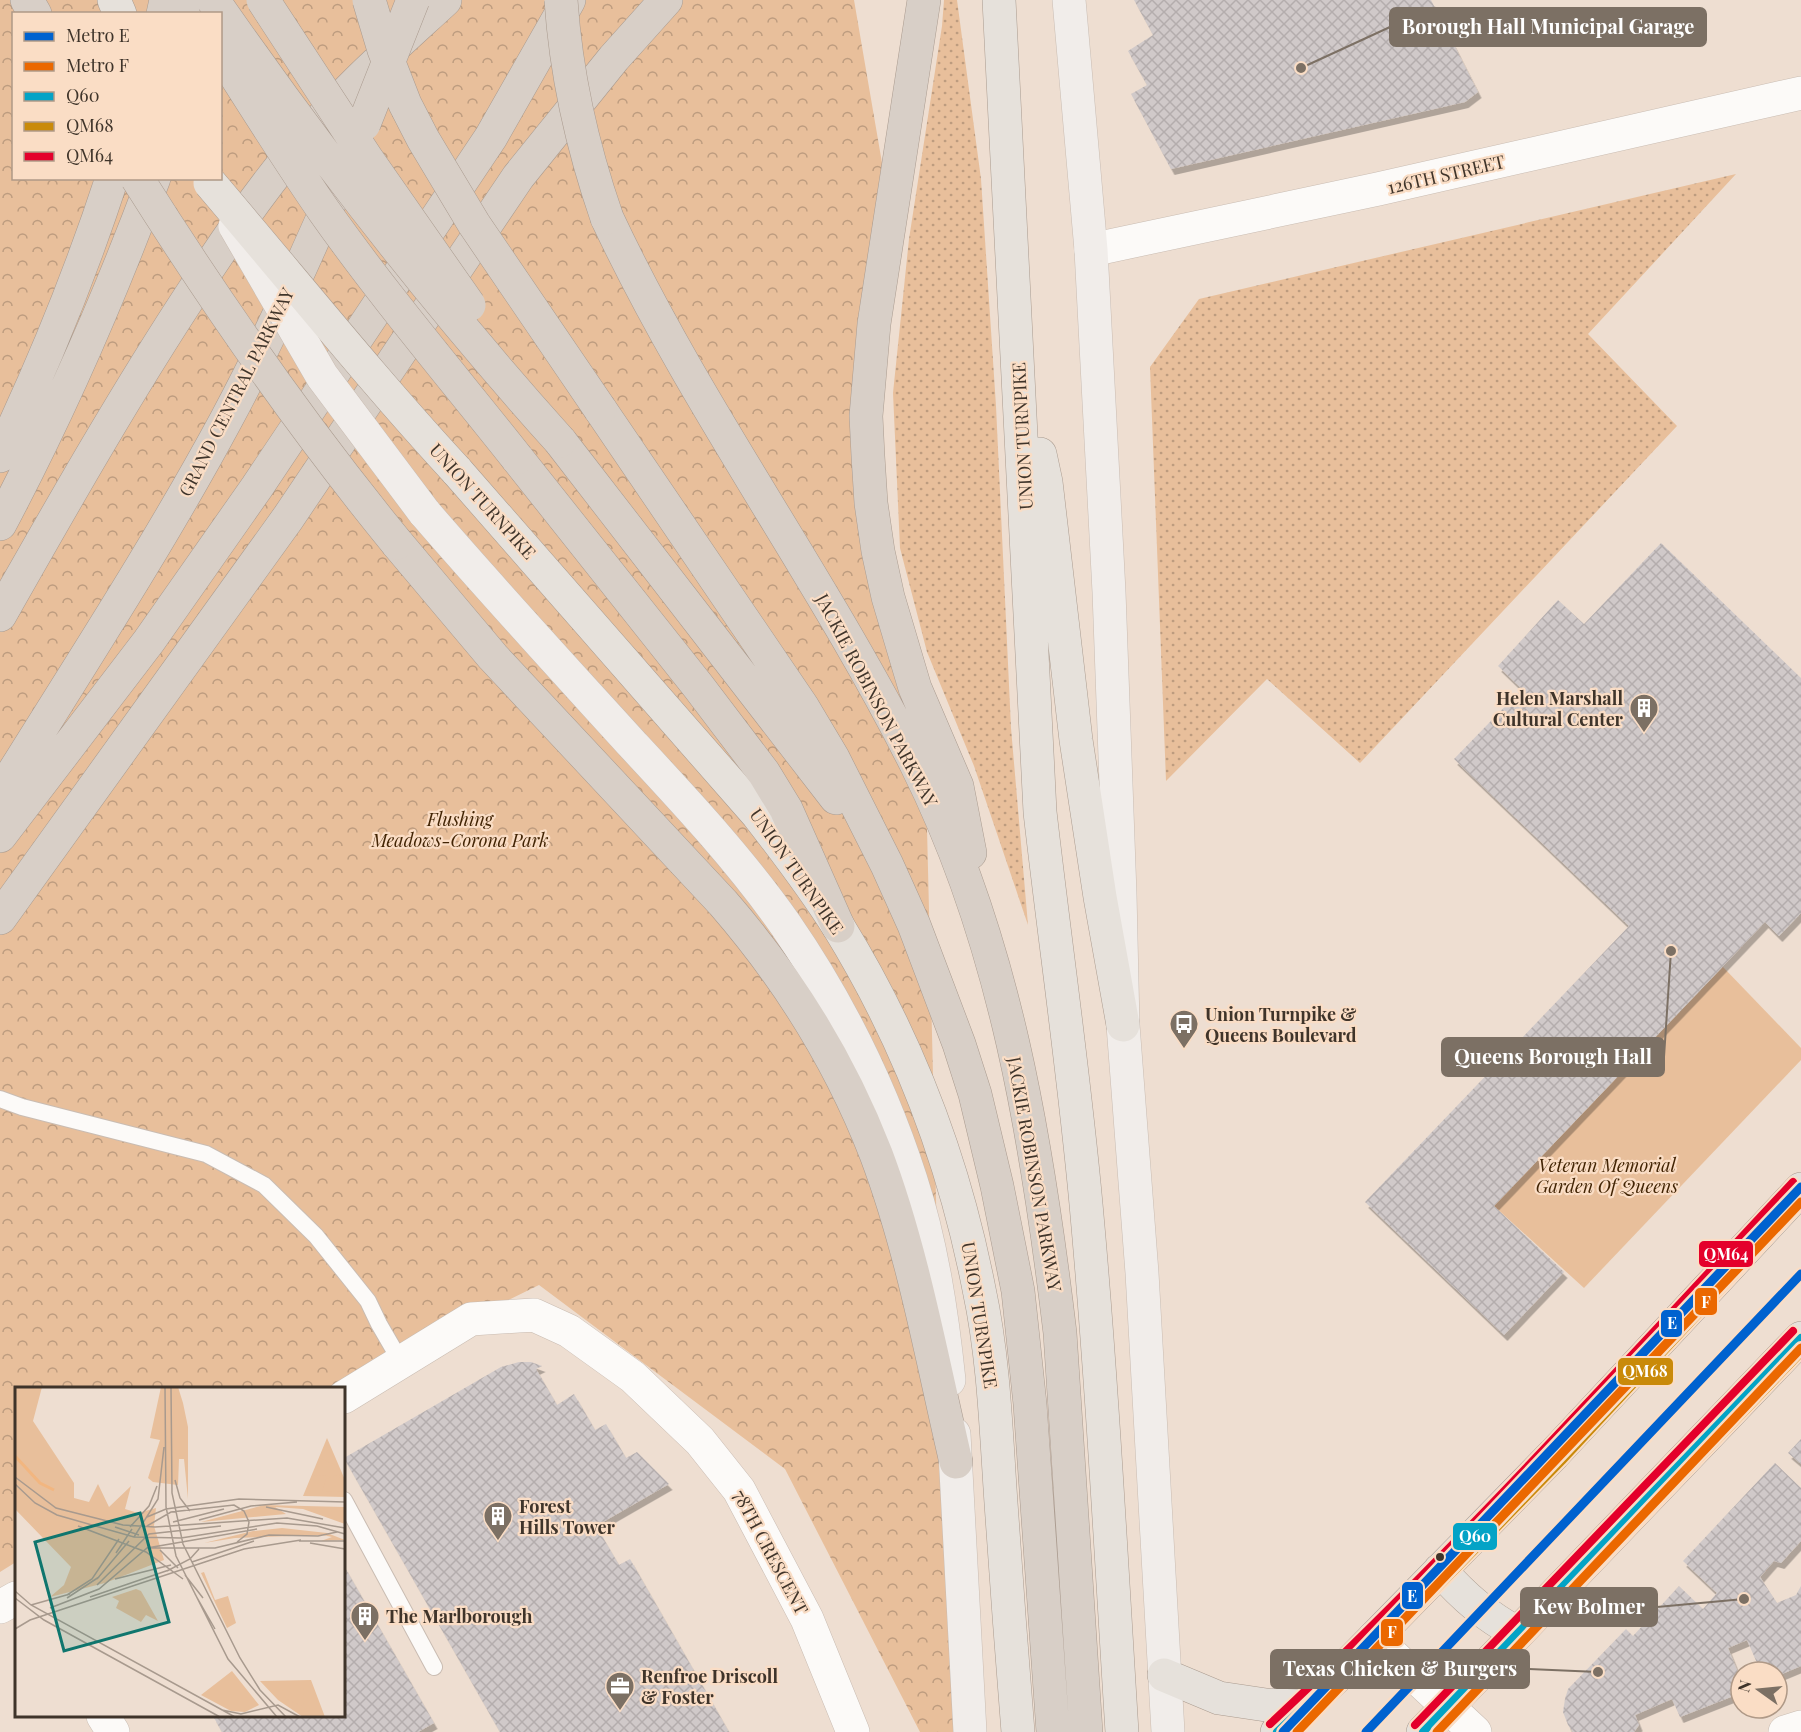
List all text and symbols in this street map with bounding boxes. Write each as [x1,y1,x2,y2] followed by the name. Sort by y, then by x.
[1390,8,1706,46] callout: Borough Hall Municipal Garage
[12,12,222,180] legend
[1402,12,1694,39] text: Borough Hall Municipal Garage
[66,23,130,47] text: Metro E
[66,53,129,77] text: Metro F
[66,83,99,107] text: Q60
[66,113,114,137] text: QM68
[66,143,113,167] text: QM64
[1385,149,1507,199] street label: 126TH STREET
[173,283,299,500] street label: GRAND CENTRAL PARKWAY
[1006,361,1038,511] street label: UNION TURNPIKE
[425,438,541,564] street label: UNION TURNPIKE
[810,588,944,811] street label: JACKIE ROBINSON PARKWAY
[1493,686,1624,731] place label: Helen Marshall Cultural Center
[1628,692,1660,734] building icon: Helen Marshall Cultural Center
[745,803,849,939] street label: UNION TURNPIKE
[370,807,549,852] park label: Flushing Meadows-Corona Park
[1205,1002,1357,1047] place label: Union Turnpike & Queens Boulevard
[1168,1008,1200,1050] bus stop icon: Union Turnpike & Queens Boulevard
[1442,1038,1664,1076] callout: Queens Borough Hall
[1454,1042,1652,1069] text: Queens Borough Hall
[1002,1054,1068,1294] street label: JACKIE ROBINSON PARKWAY
[1536,1153,1678,1198] park label: Veteran Memorial Garden Of Queens
[957,1240,1003,1390] street label: UNION TURNPIKE
[1698,1240,1754,1268] line badge: QM64
[1704,1243,1748,1264] text: QM64
[1694,1287,1718,1316] line badge: F
[1701,1291,1711,1312] text: F
[1660,1309,1683,1338] line badge: E
[1667,1312,1677,1333] text: E
[1617,1357,1674,1386] line badge: QM68
[1622,1360,1668,1381] text: QM68
[15,1387,345,1717] inset map
[728,1485,814,1619] street label: 78TH CRESCENT
[519,1494,616,1539] place label: Forest Hills Tower
[482,1500,514,1542] building icon: Forest Hills Tower
[1452,1522,1498,1551] line badge: Q60
[1459,1525,1491,1546] text: Q60
[1434,1551,1446,1563] unlabelled marker
[1401,1581,1424,1610] line badge: E
[1407,1585,1417,1606] text: E
[1521,1588,1657,1626] callout: Kew Bolmer
[1533,1592,1646,1619] text: Kew Bolmer
[349,1600,381,1642] building icon: The Marlborough
[386,1604,532,1628] place label: The Marlborough
[1380,1618,1404,1647] line badge: F
[1387,1621,1397,1642] text: F
[1271,1650,1529,1688] callout: Texas Chicken & Burgers
[1283,1654,1517,1681] text: Texas Chicken & Burgers
[1729,1660,1789,1720] north arrow
[641,1664,778,1709] place label: Renfroe Driscoll & Foster
[604,1670,636,1712] office icon: Renfroe Driscoll & Foster
[1732,1677,1756,1694] text: N

